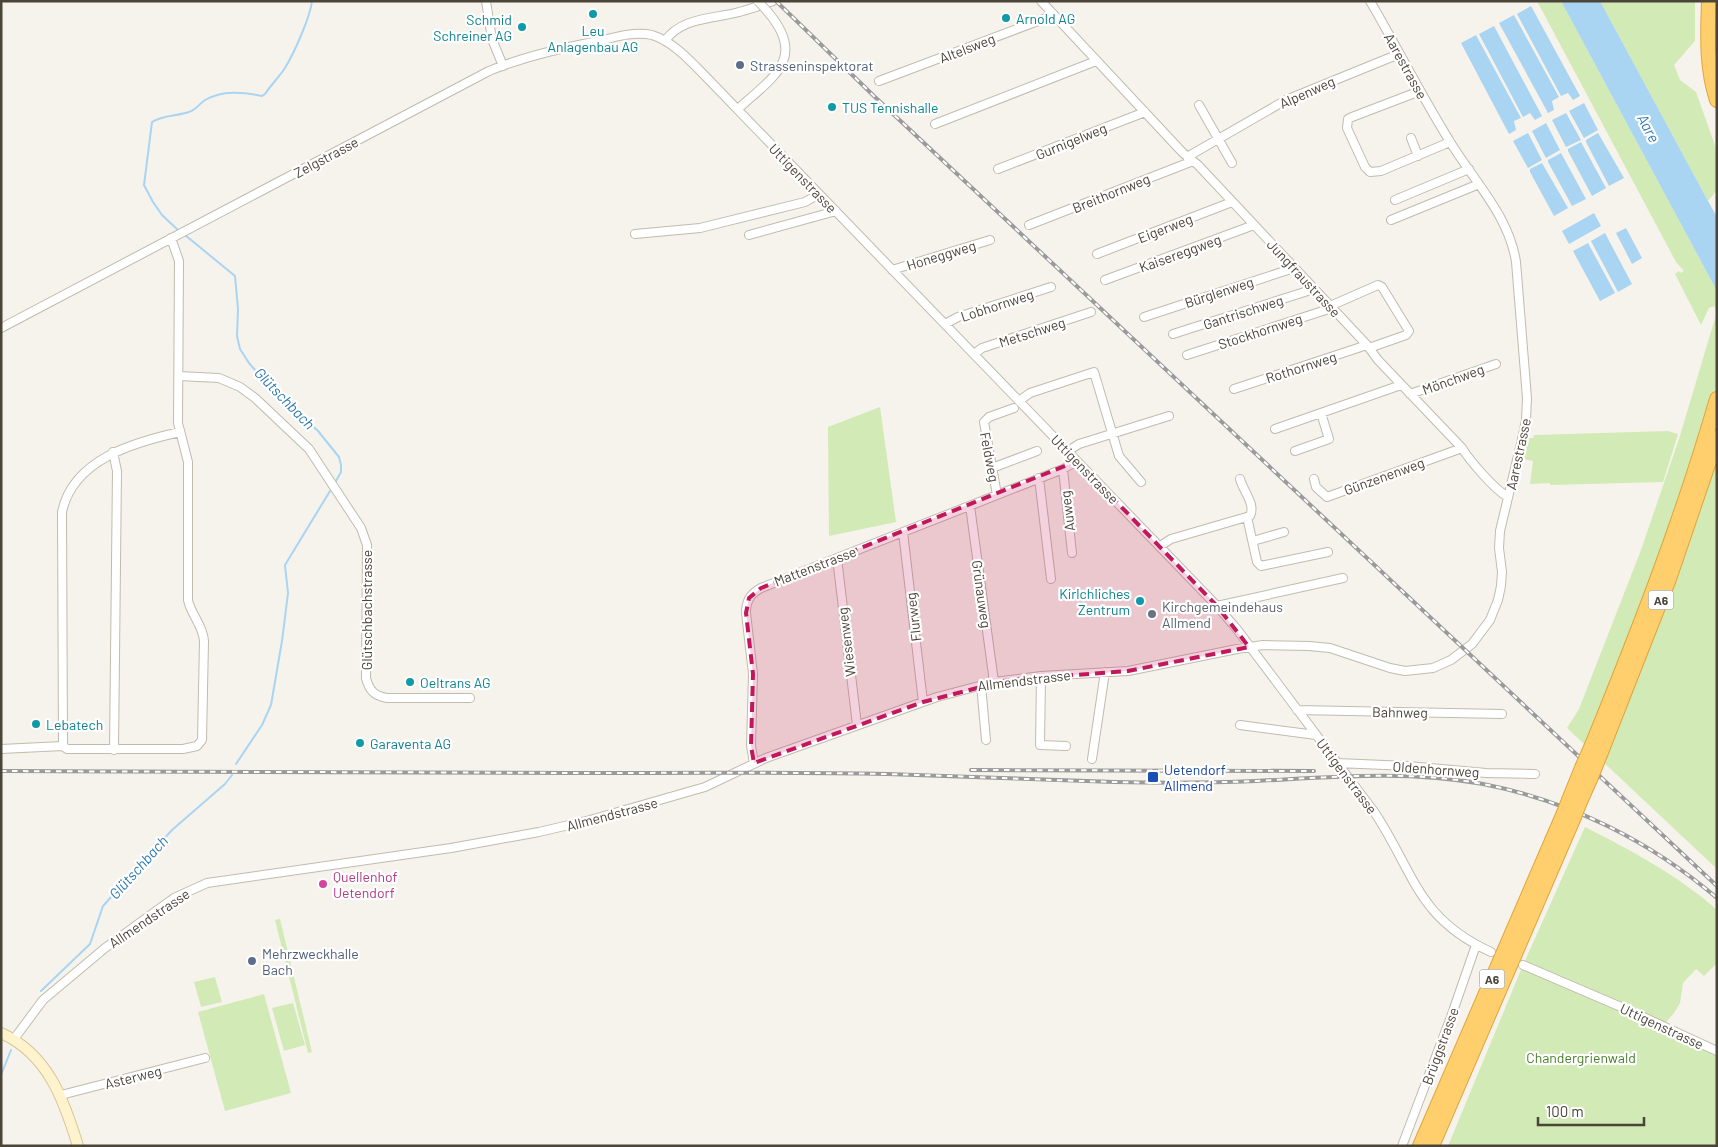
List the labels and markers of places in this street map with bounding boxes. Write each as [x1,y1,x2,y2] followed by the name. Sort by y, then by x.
[587,8,599,20] marker: Leu Anlagenbau AG
[1016,10,1075,27] place label: Arnold AG
[433,11,512,44] place label: Schmid Schreiner AG
[1000,12,1012,24] marker: Arnold AG
[516,21,528,33] marker: Schmid Schreiner AG
[548,22,638,55] place label: Leu Anlagenbau AG
[750,57,874,74] place label: Strasseninspektorat
[734,59,746,71] marker: Strasseninspektorat
[842,99,938,116] place label: TUS Tennishalle
[826,101,838,113] marker: TUS Tennishalle
[1059,585,1130,618] place label: Kirlchliches Zentrum
[1134,595,1146,607] marker: Kirlchliches Zentrum
[1162,598,1283,631] place label: Kirchgemeindehaus Allmend
[1146,608,1158,620] marker: Kirchgemeindehaus Allmend
[420,674,491,691] place label: Oeltrans AG
[404,676,416,688] marker: Oeltrans AG
[46,716,103,733] place label: Lebatech
[30,718,42,730] marker: Lebatech
[370,735,451,752] place label: Garaventa AG
[354,737,366,749] marker: Garaventa AG
[1164,761,1226,794] place label: Uetendorf Allmend
[1146,770,1160,784] marker: Uetendorf Allmend
[333,868,397,901] place label: Quellenhof Uetendorf
[317,878,329,890] marker: Quellenhof Uetendorf
[262,945,359,978] place label: Mehrzweckhalle Bach
[246,955,258,967] marker: Mehrzweckhalle Bach

